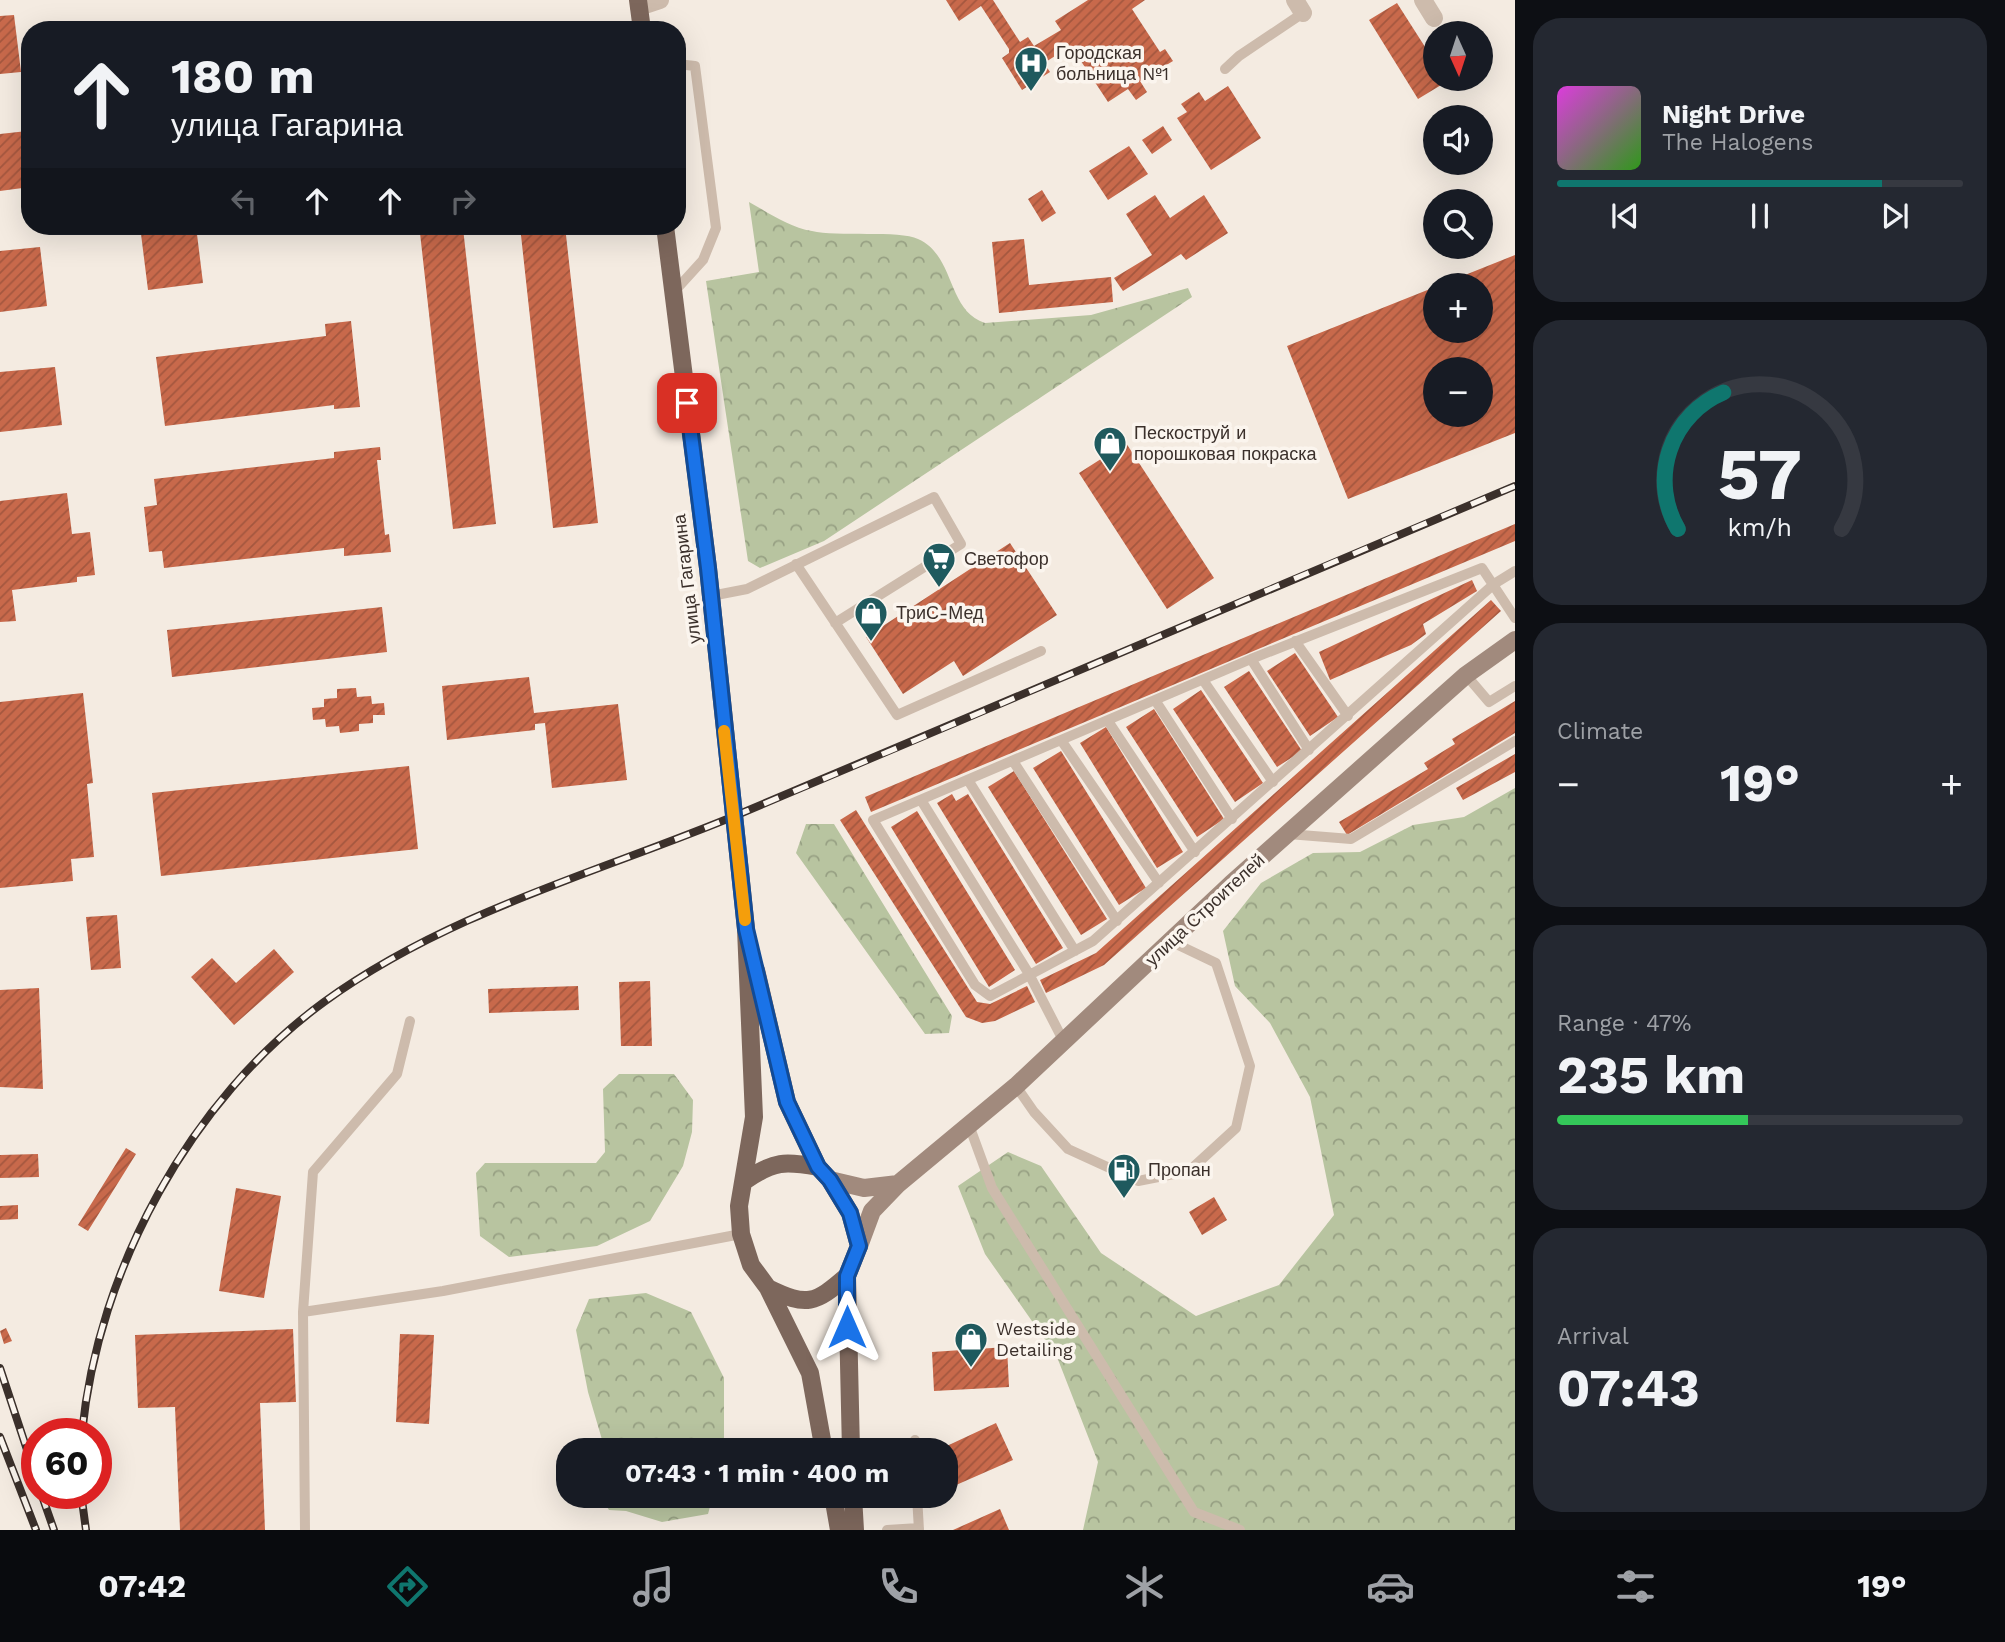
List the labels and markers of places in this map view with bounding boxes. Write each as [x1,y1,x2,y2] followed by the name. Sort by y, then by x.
[1056,42,1169,84] place label: Городская больница №1
[1012,44,1050,93] hospital icon: Городская больница №1
[657,373,717,433] pin
[1134,422,1317,464] place label: Пескоструй и порошковая покраска
[1091,424,1129,473] shop icon: Пескоструй и порошковая покраска
[920,540,958,589] supermarket icon: Светофор
[964,548,1049,569] place label: Светофор
[852,594,890,643] shop icon: ТриС-Мед
[896,602,984,623] place label: ТриС-Мед
[1105,1151,1143,1200] fuel station icon: Пропан
[1148,1159,1211,1180] place label: Пропан
[996,1318,1076,1360] place label: Westside Detailing
[952,1320,990,1369] shop icon: Westside Detailing

